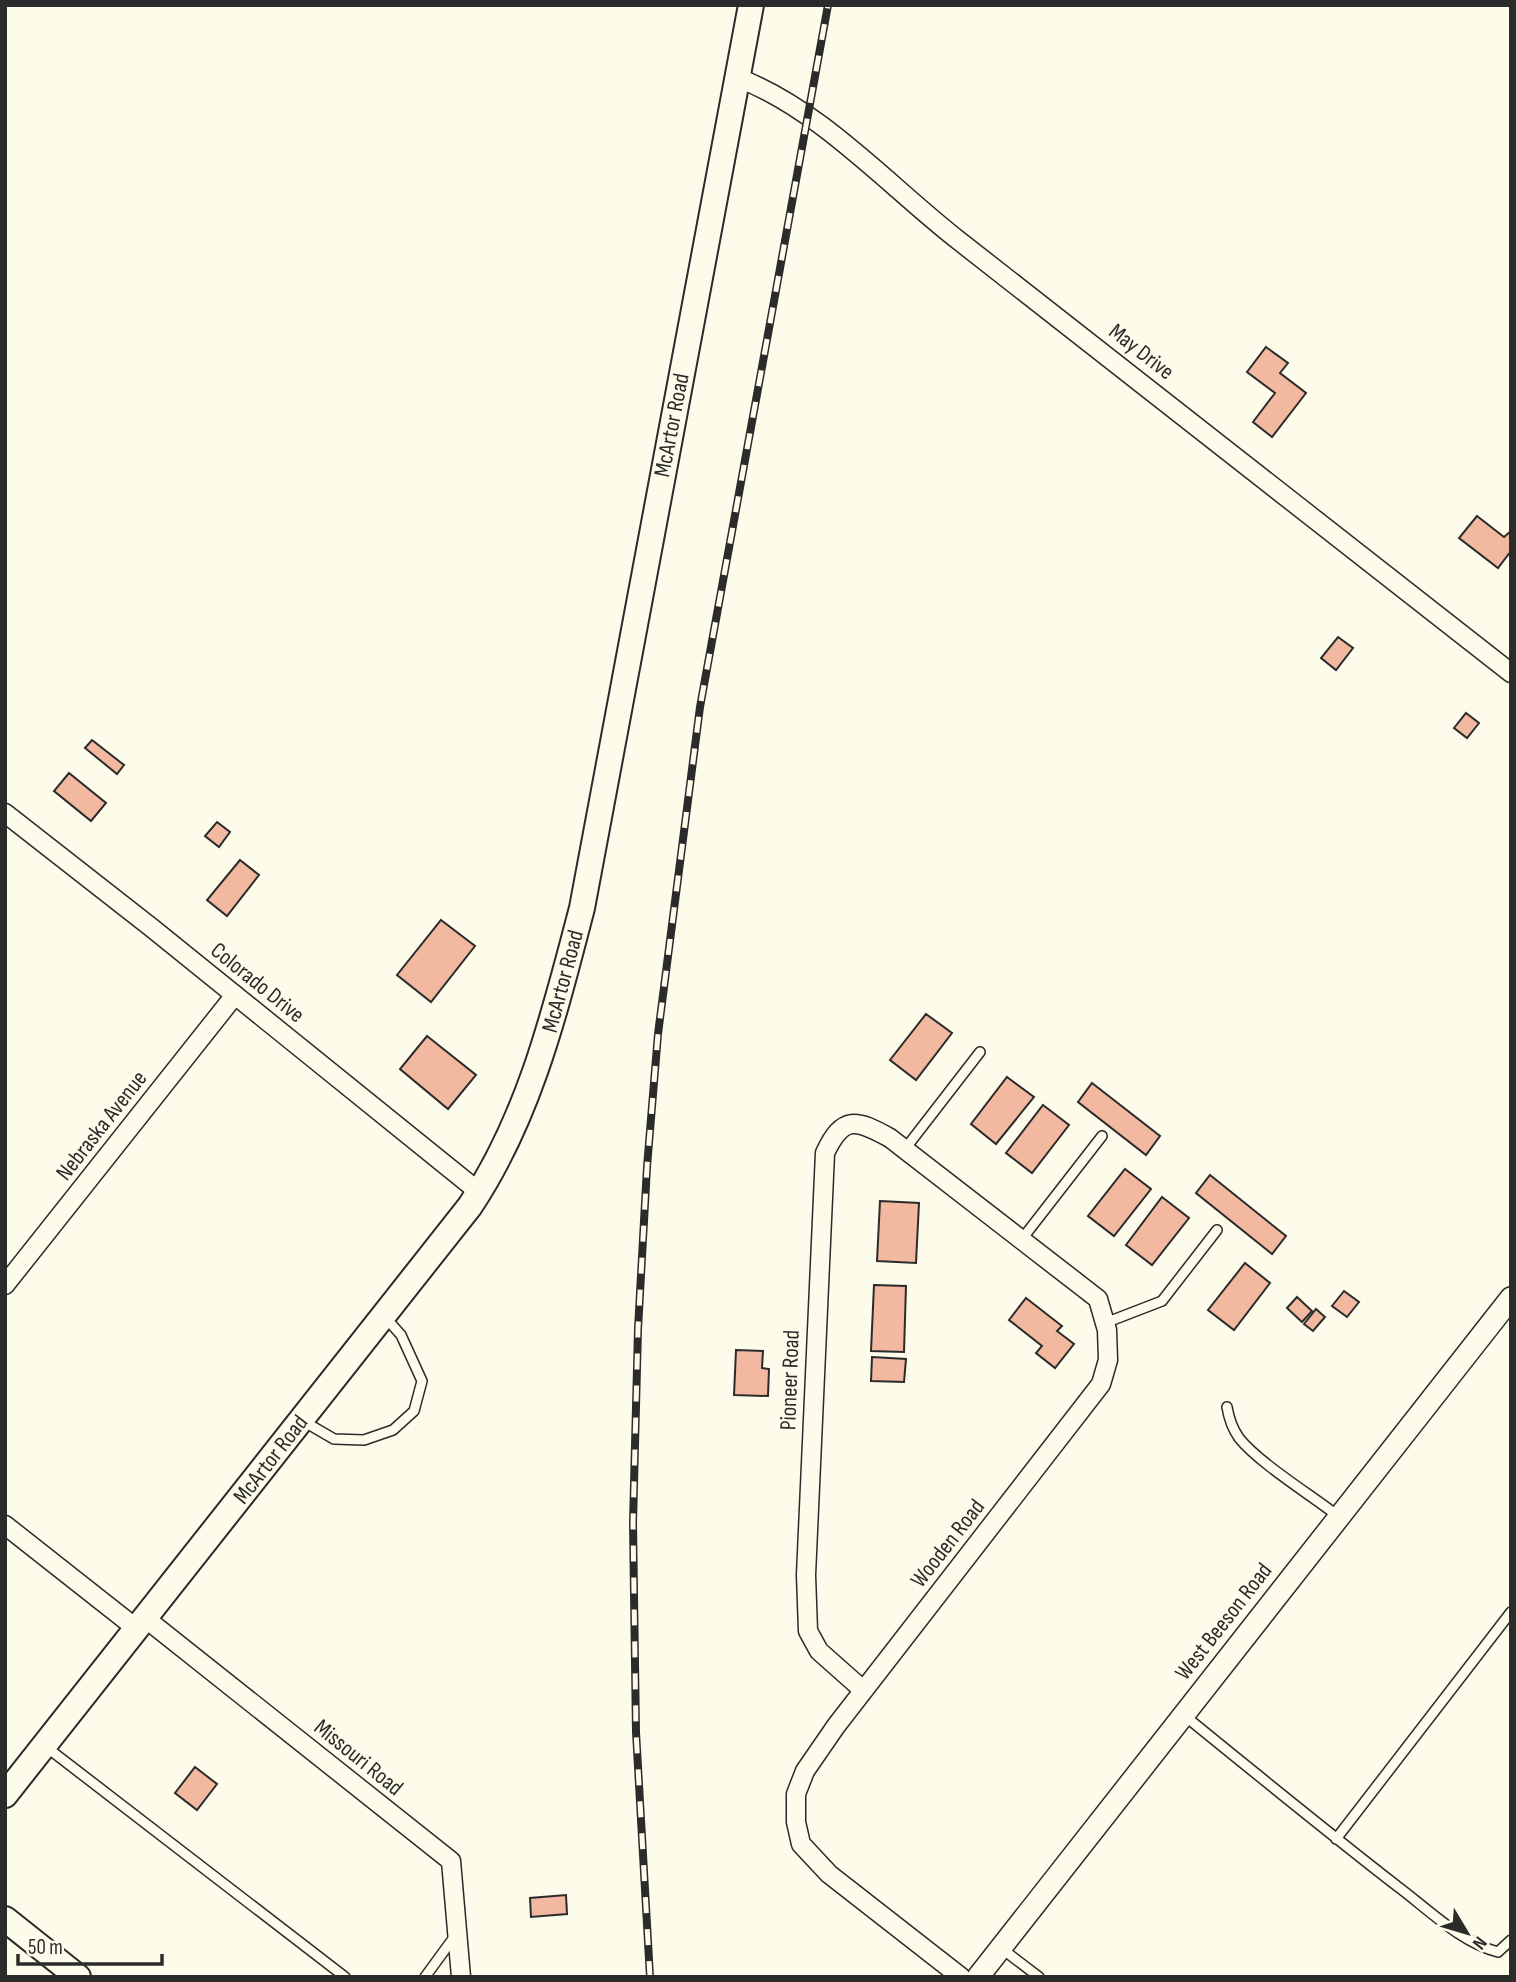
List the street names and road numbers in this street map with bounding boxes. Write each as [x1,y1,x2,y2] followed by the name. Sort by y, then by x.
[1103,318,1180,386] street label: May Drive
[648,371,696,479] street label: McArtor Road
[536,927,590,1036] street label: McArtor Road
[205,937,310,1029] street label: Colorado Drive
[50,1065,153,1186] street label: Nebraska Avenue
[774,1329,806,1431] street label: Pioneer Road
[227,1410,314,1510] street label: McArtor Road
[905,1494,991,1593] street label: Wooden Road
[1169,1557,1278,1686] street label: West Beeson Road
[308,1713,408,1802] street label: Missouri Road

